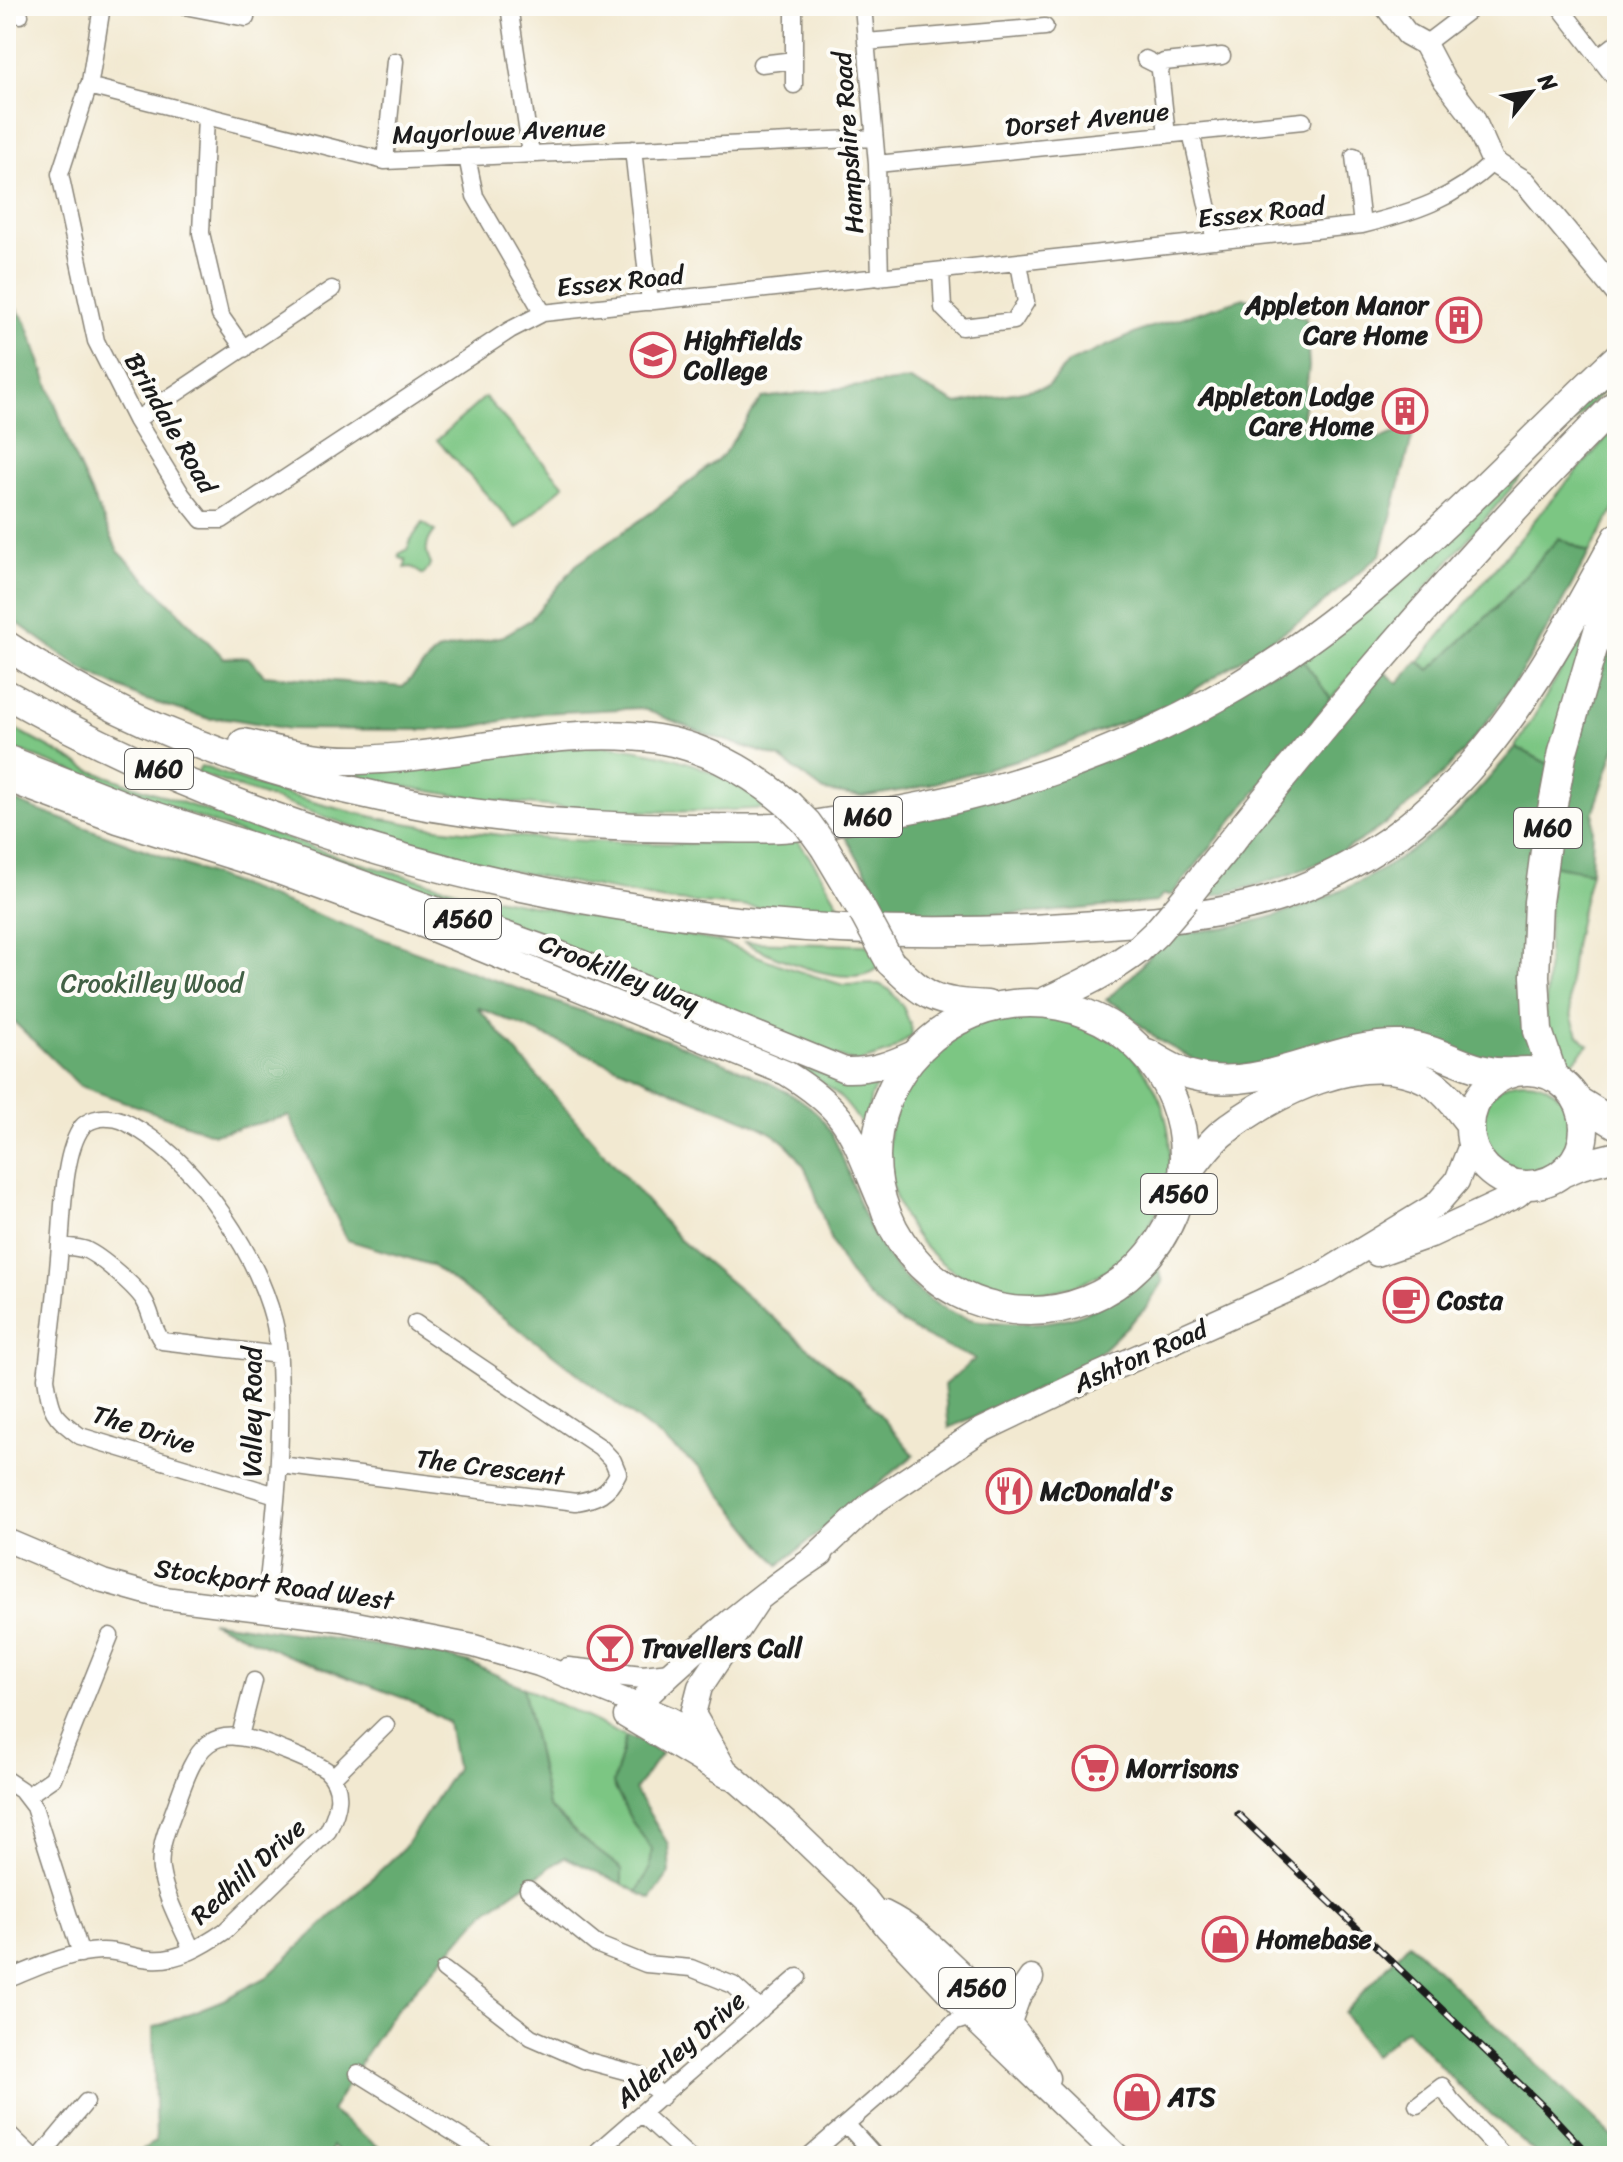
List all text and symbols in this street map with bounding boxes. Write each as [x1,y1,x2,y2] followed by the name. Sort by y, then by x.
[819,48,877,236] street label: Hampshire Road
[1491,52,1571,132] north arrow
[1527,65,1569,99] text: N
[1003,88,1171,150] street label: Dorset Avenue
[391,104,607,158] street label: Mayorlowe Avenue
[1195,182,1329,242] street label: Essex Road
[554,251,688,311] street label: Essex Road
[1244,282,1430,358] place label: Appleton Manor Care Home
[1435,296,1483,344] building icon: Appleton Manor Care Home
[683,317,803,393] place label: Highfields College
[629,331,677,379] school or university icon: Highfields College
[112,343,231,505] street label: Brindale Road
[1197,373,1375,449] place label: Appleton Lodge Care Home
[1381,387,1429,435] building icon: Appleton Lodge Care Home
[125,749,193,789] road number: M60
[834,797,902,837] road number: M60
[1514,808,1582,848] road number: M60
[425,899,501,939] road number: A560
[532,920,707,1026] street label: Crookilley Way
[61,960,246,1006] park label: Crookilley Wood
[1141,1174,1217,1214] road number: A560
[1382,1276,1430,1324] cafe icon: Costa
[1436,1277,1504,1323] place label: Costa
[1064,1305,1217,1406] street label: Ashton Road
[229,1345,275,1477] street label: Valley Road
[86,1391,202,1467] street label: The Drive
[413,1435,568,1499] street label: The Crescent
[985,1467,1033,1515] restaurant icon: McDonald's
[1039,1468,1174,1514] place label: McDonald's
[152,1544,398,1624] street label: Stockport Road West
[586,1624,634,1672] bar icon: Travellers Call
[641,1625,803,1671] place label: Travellers Call
[1071,1744,1119,1792] supermarket icon: Morrisons
[1125,1745,1239,1791] place label: Morrisons
[179,1806,317,1936] street label: Redhill Drive
[1201,1915,1249,1963] shop icon: Homebase
[1256,1916,1373,1962] place label: Homebase
[939,1968,1015,2008] road number: A560
[603,1978,756,2120] street label: Alderley Drive
[1113,2073,1161,2121] shop icon: ATS
[1167,2074,1217,2120] place label: ATS

